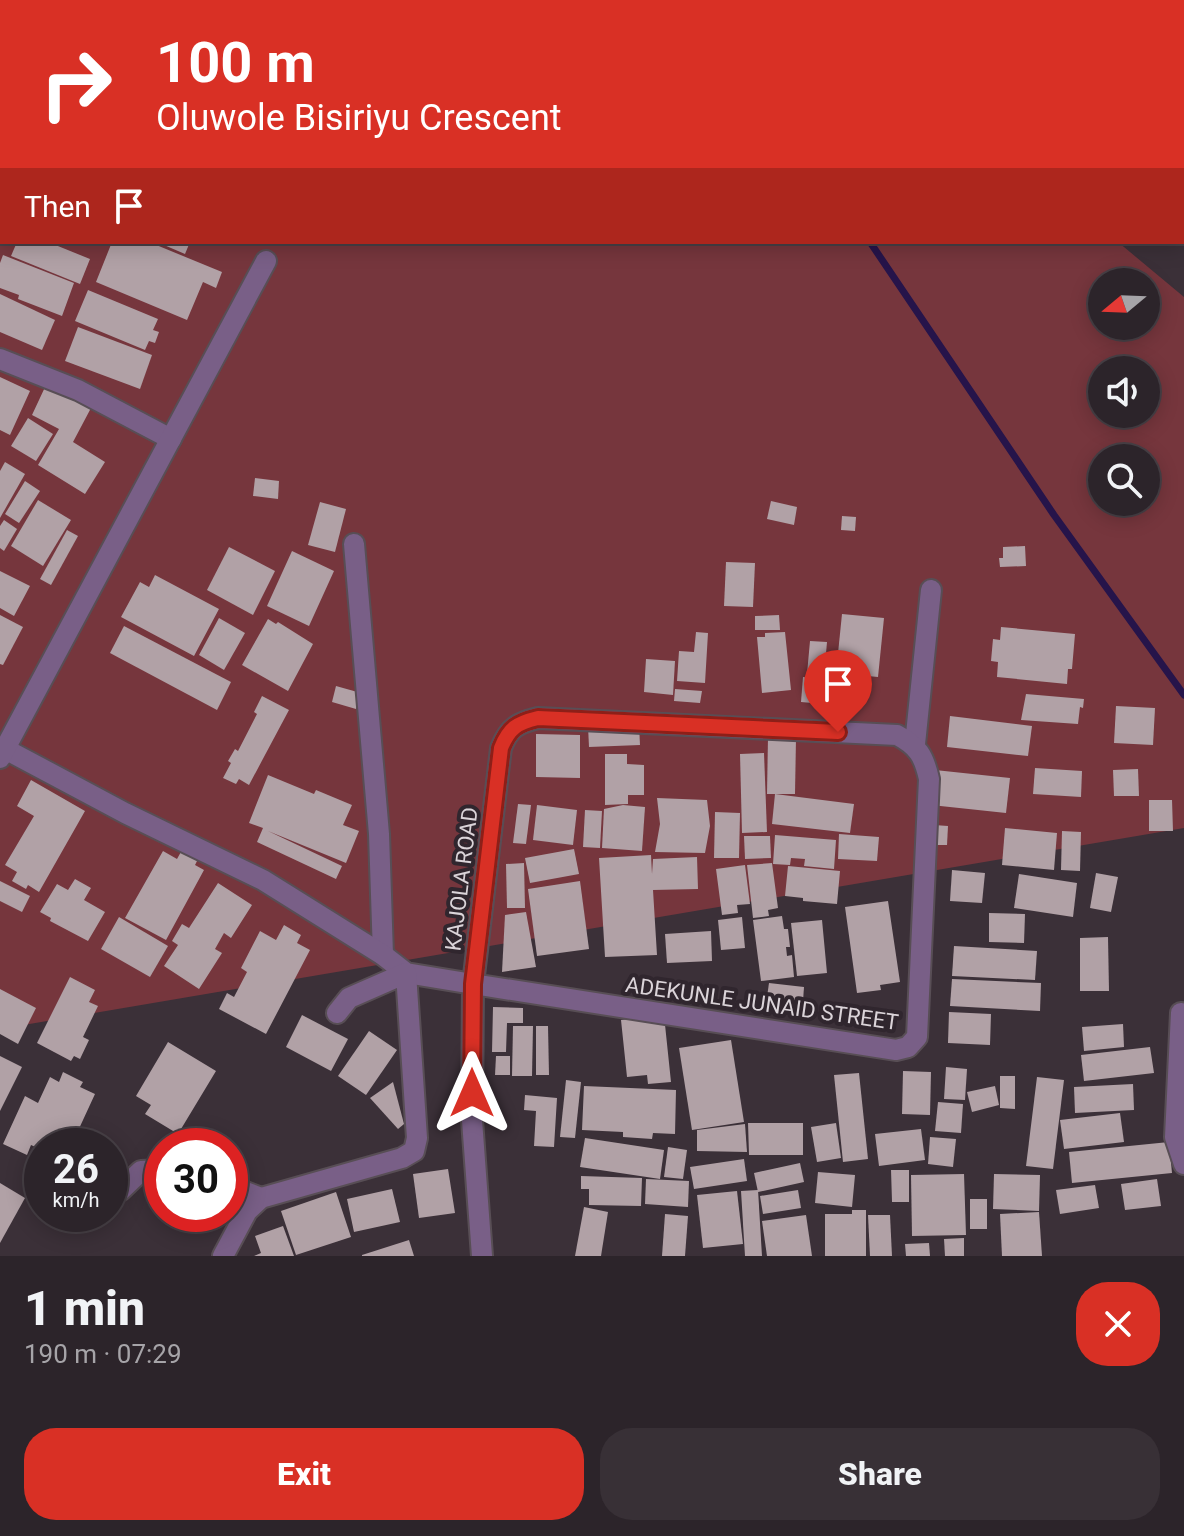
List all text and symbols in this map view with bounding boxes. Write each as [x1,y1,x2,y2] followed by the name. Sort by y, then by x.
[156,30,315,96] text: 100 m
[24,32,128,136] icon: right
[156,97,562,139] text: Oluwole Bisiriyu Crescent
[107,184,151,228] icon: arrive
[24,189,91,224] text: Then
[1088,268,1160,340] north arrow
[1088,268,1160,516] map controls
[1088,356,1160,428] button: sound
[1088,444,1160,516] button: search
[804,650,872,732] pin
[816,662,860,706] icon: arrive
[440,806,483,952] street label: KAJOLA ROAD
[624,972,900,1035] street label: ADEKUNLE JUNAID STREET
[430,1051,514,1135] position arrow
[144,1128,248,1232] speed limit sign: 30
[53,1146,99,1193] text: 26
[53,1188,99,1212] text: km/h
[24,1280,145,1337] text: 1 min
[1076,1282,1160,1366] button: close
[24,1339,182,1369] text: 190 m · 07:29
[24,1428,584,1520] button: Exit
[600,1428,1160,1520] button: Share

